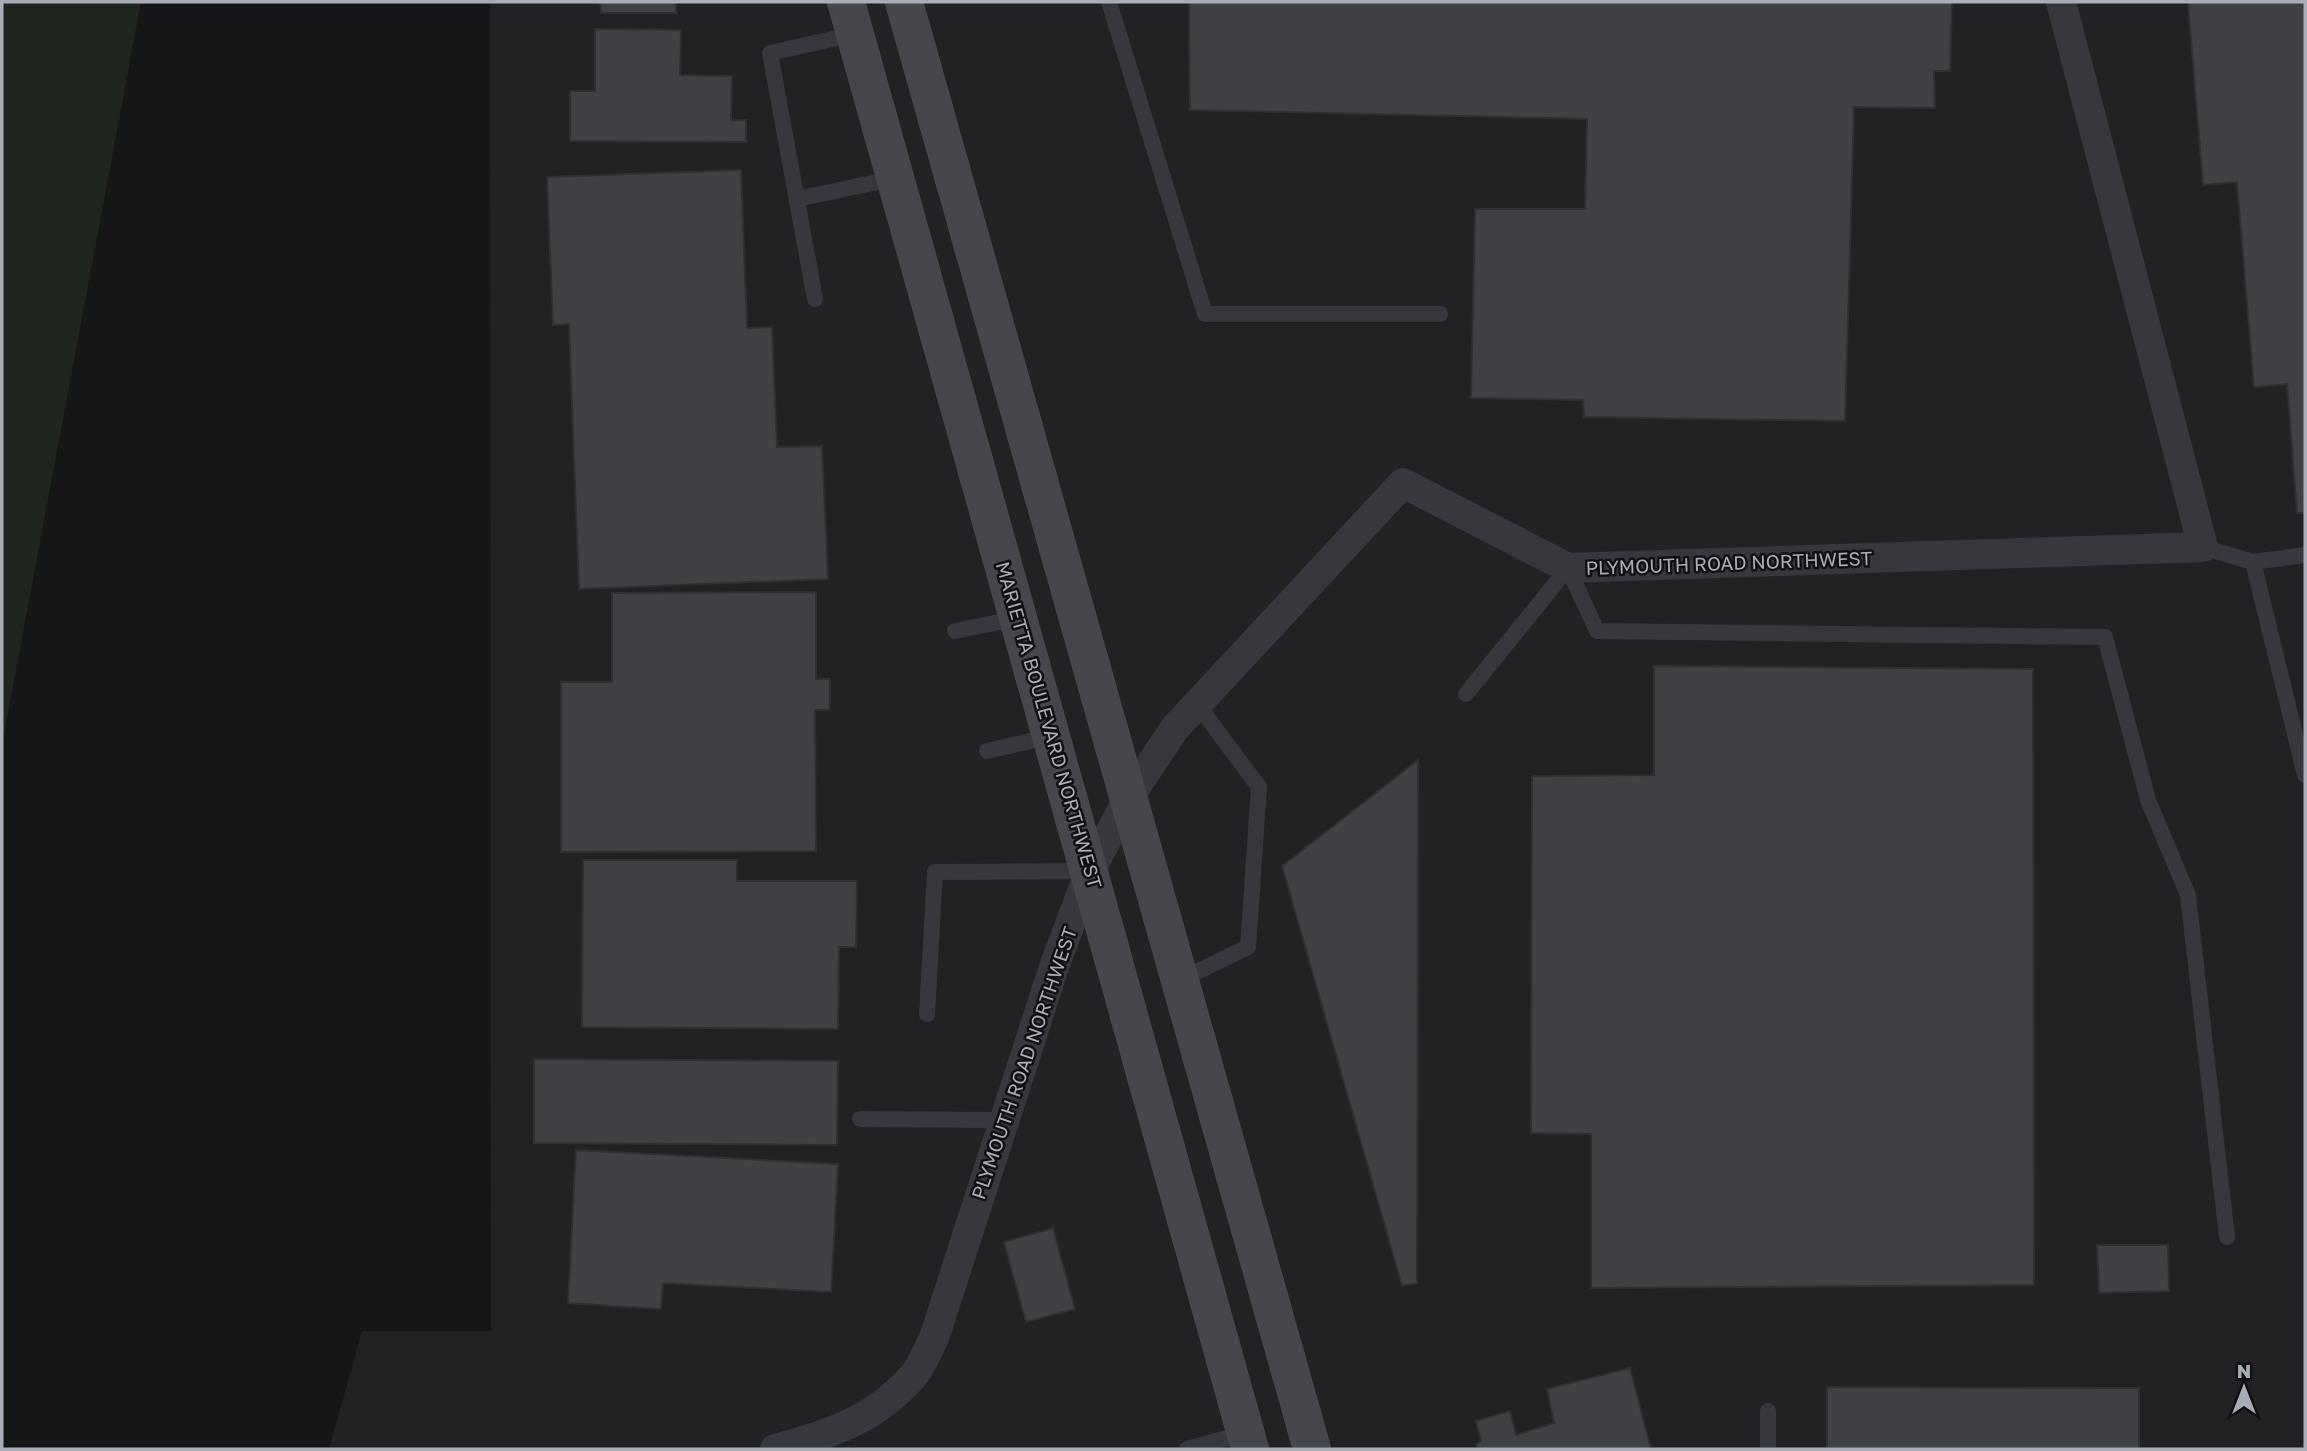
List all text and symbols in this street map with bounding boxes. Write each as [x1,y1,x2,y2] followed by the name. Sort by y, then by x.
[1585,546,1873,579] street label: PLYMOUTH ROAD NORTHWEST
[992,559,1107,891] street label: MARIETTA BOULEVARD NORTHWEST
[966,923,1081,1202] street label: PLYMOUTH ROAD NORTHWEST
[2209,1353,2279,1423] north arrow
[2237,1359,2251,1382] text: N

